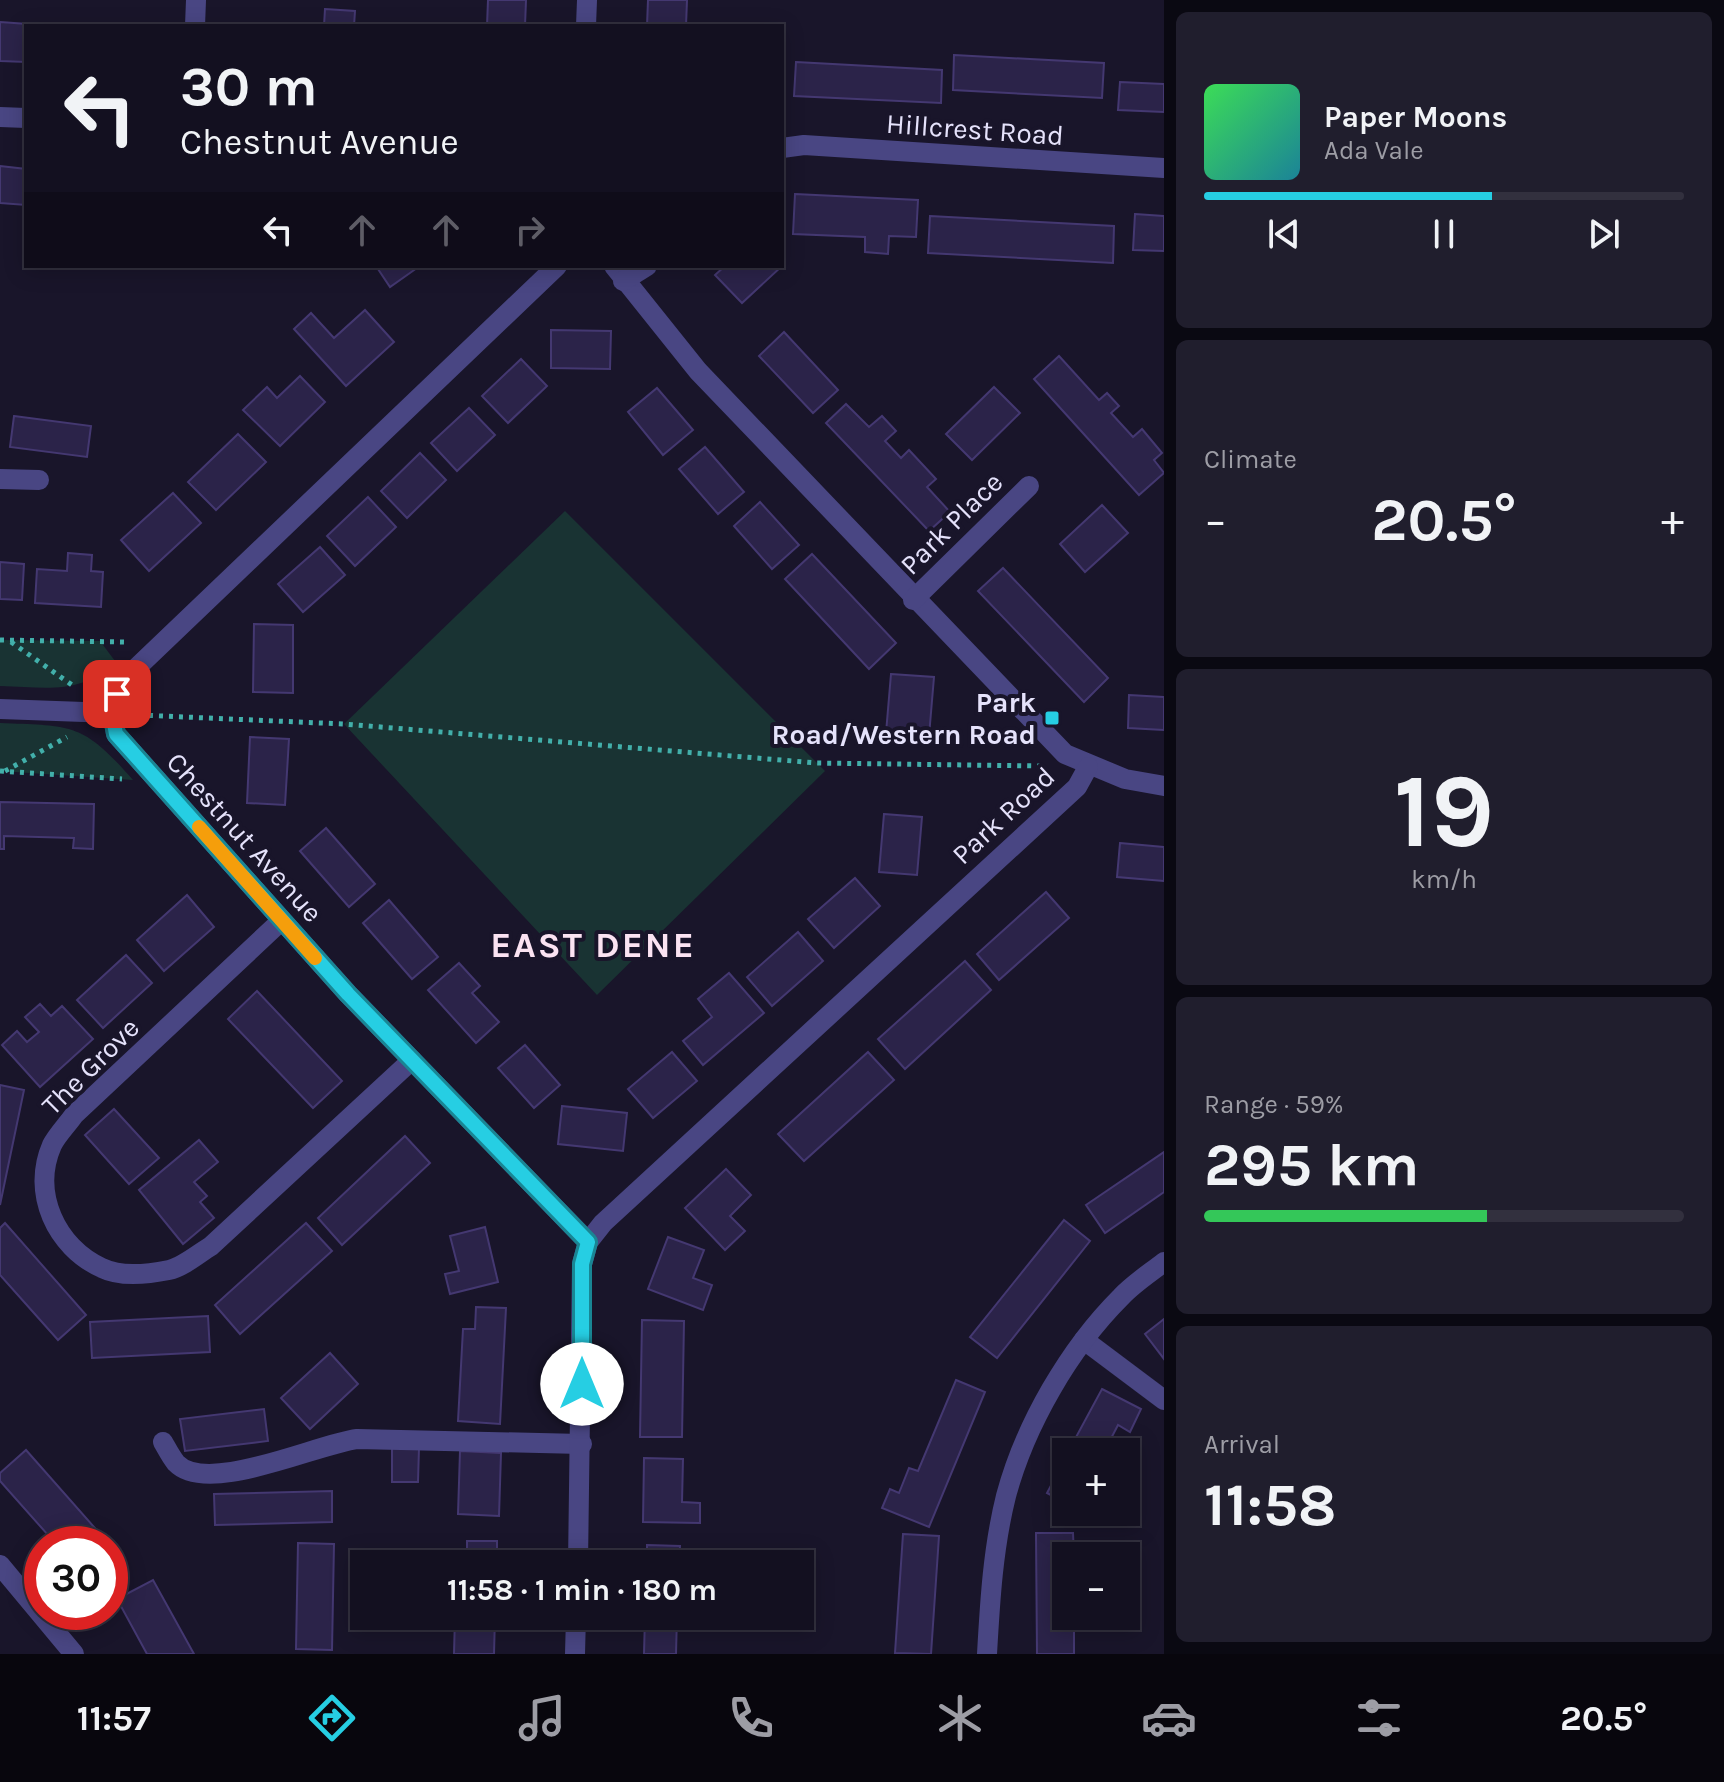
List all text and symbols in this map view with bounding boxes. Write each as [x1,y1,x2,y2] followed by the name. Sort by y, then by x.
[180,54,318,119] text: 30 m
[48,56,152,160] icon: left
[1324,99,1507,135] text: Paper Moons
[885,107,1065,152] street label: Hillcrest Road
[180,121,459,163] text: Chestnut Avenue
[1324,135,1424,166] text: Ada Vale
[256,208,300,252] icon: left
[340,208,384,252] icon: ahead
[424,208,468,252] icon: ahead
[508,208,552,252] icon: right
[1262,212,1306,256] icon: previous
[1422,212,1466,256] icon: pause
[1582,212,1626,256] icon: next
[1204,444,1297,475] text: Climate
[893,465,1009,581] street label: Park Place
[1371,485,1517,555] text: 20.5°
[1204,495,1227,546] text: −
[1661,495,1684,546] text: +
[83,660,151,728] pin
[95,672,139,716] icon: arrive
[772,686,1036,751] place label: Park Road/Western Road
[1043,709,1061,727] marker: Park Road/Western Road
[160,746,329,929] street label: Chestnut Avenue
[1394,751,1494,872] text: 19
[945,760,1061,871] street label: Park Road
[1411,864,1477,895] text: km/h
[490,924,696,966] district label: EAST DENE
[35,1011,146,1122] street label: The Grove
[1204,1089,1344,1120] text: Range · 59%
[1204,1130,1419,1200] text: 295 km
[540,1342,624,1426] position arrow
[1204,1429,1280,1460] text: Arrival
[1052,1438,1140,1630] map controls
[1052,1438,1140,1526] button: +
[1204,1470,1337,1540] text: 11:58
[24,1526,128,1630] speed limit sign: 30
[1052,1542,1140,1630] button: −
[447,1572,717,1608] text: 11:58 · 1 min · 180 m
[304,1690,360,1746] icon: directions
[514,1690,570,1746] icon: music
[723,1690,779,1746] icon: phone
[932,1690,988,1746] icon: climate
[1141,1690,1197,1746] icon: car
[1351,1690,1407,1746] icon: filters
[77,1697,151,1739] text: 11:57
[1560,1697,1647,1739] text: 20.5°

